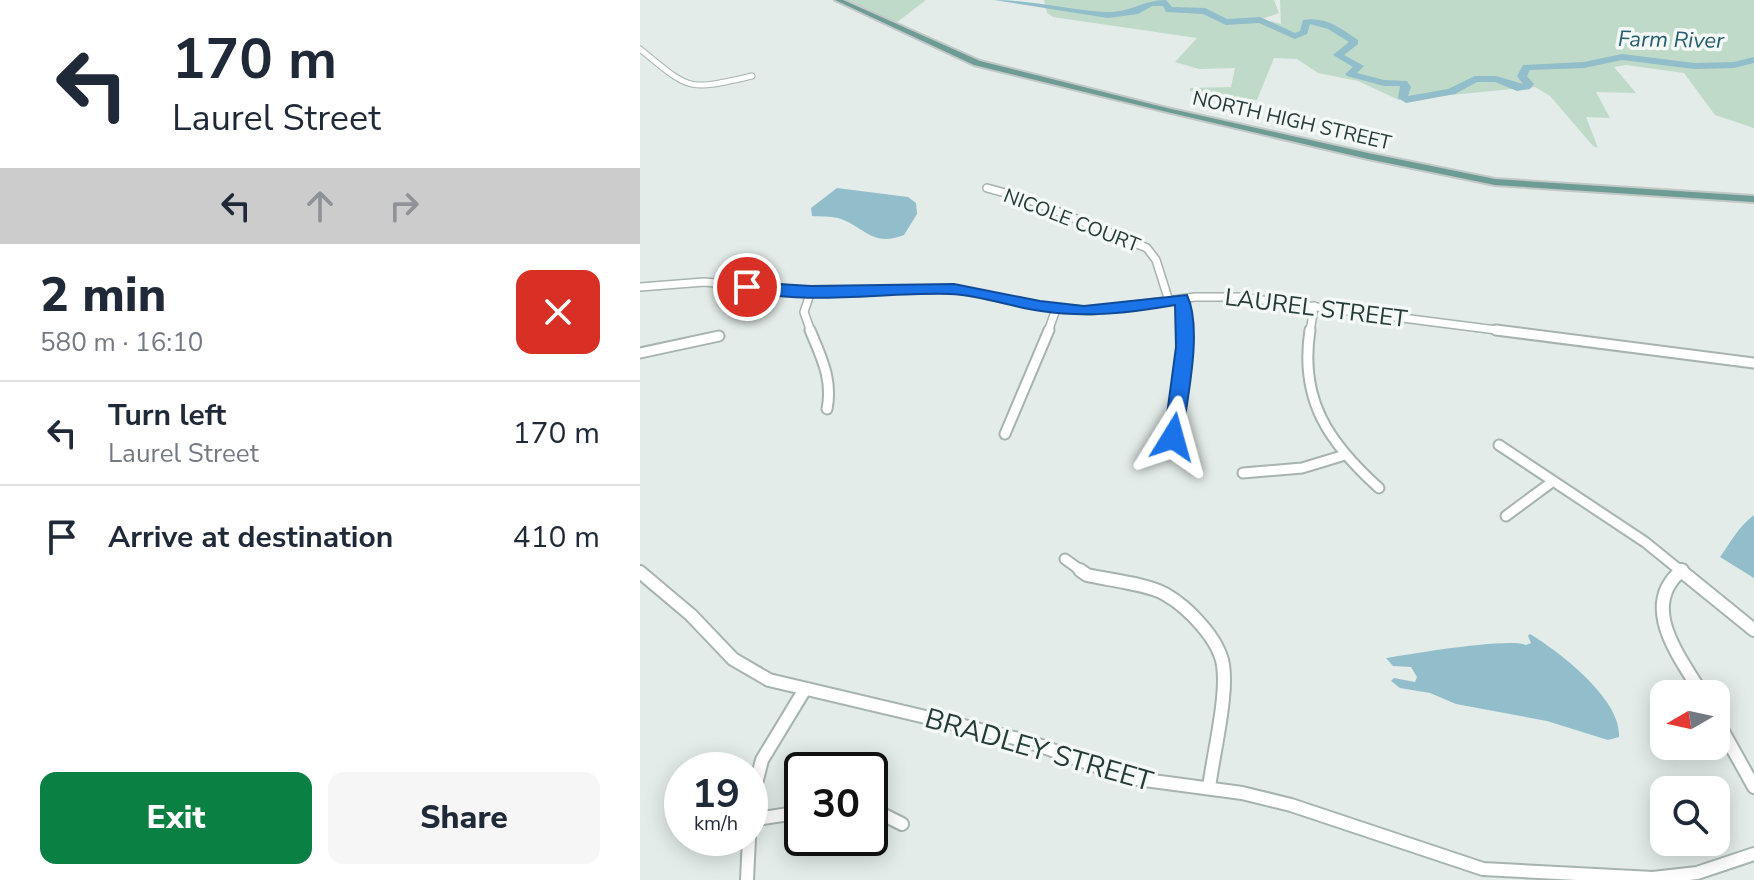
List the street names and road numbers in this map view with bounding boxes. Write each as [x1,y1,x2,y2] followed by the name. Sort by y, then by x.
[1190,84,1394,157] street label: NORTH HIGH STREET
[1000,182,1144,259] street label: NICOLE COURT
[1223,281,1410,335] street label: LAUREL STREET
[920,699,1157,801] street label: BRADLEY STREET

